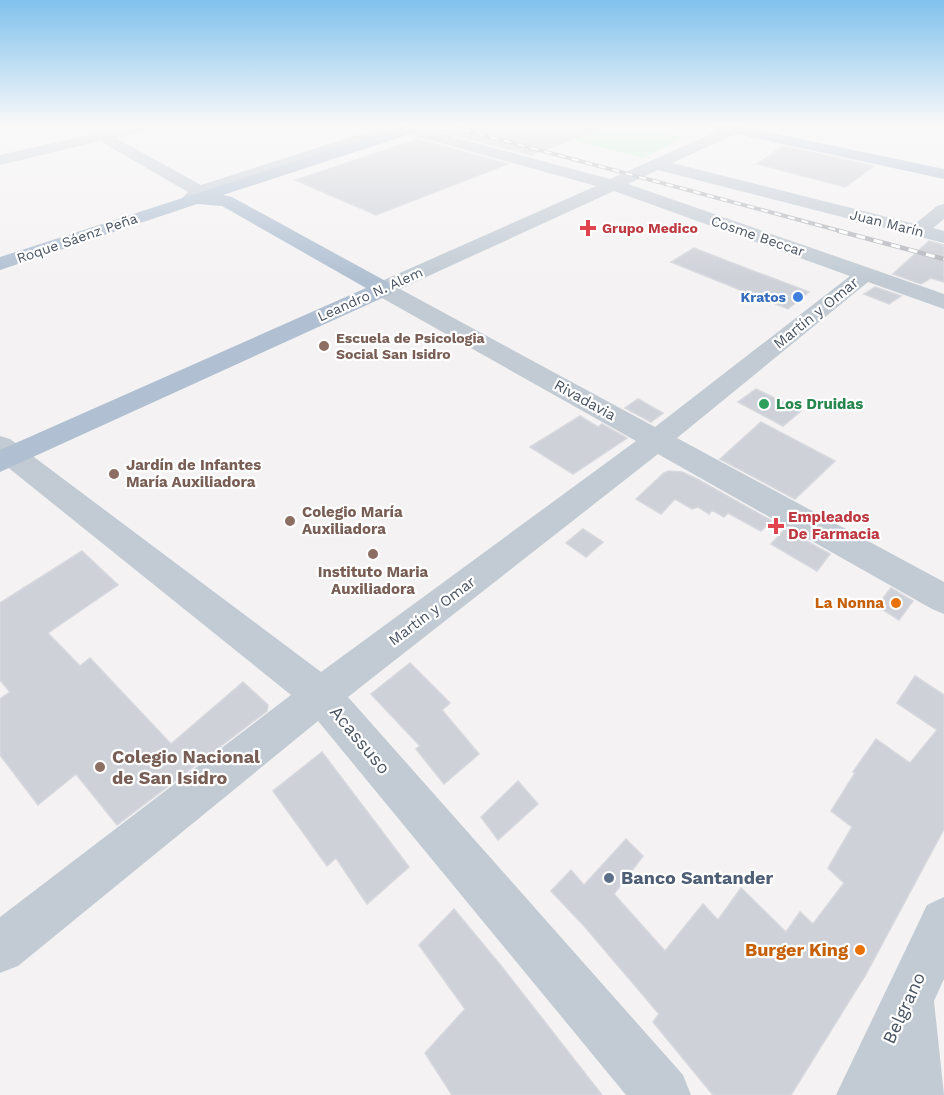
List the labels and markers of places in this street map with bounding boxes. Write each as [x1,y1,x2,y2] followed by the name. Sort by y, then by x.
[579,219,597,237] marker: Grupo Medico
[602,220,698,236] place label: Grupo Medico
[741,289,787,305] place label: Kratos
[791,290,805,304] marker: Kratos
[336,330,486,362] place label: Escuela de Psicologia Social San Isidro
[317,339,331,353] marker: Escuela de Psicologia Social San Isidro
[776,395,863,413] place label: Los Druidas
[757,397,771,411] marker: Los Druidas
[126,456,261,491] place label: Jardín de Infantes María Auxiliadora
[107,467,121,481] marker: Jardín de Infantes María Auxiliadora
[302,503,403,538] place label: Colegio María Auxiliadora
[788,508,880,543] place label: Empleados De Farmacia
[283,514,297,528] marker: Colegio María Auxiliadora
[769,519,783,533] marker: Empleados De Farmacia
[366,547,380,561] marker: Instituto Maria Auxiliadora
[318,563,429,598] place label: Instituto Maria Auxiliadora
[815,594,884,612] place label: La Nonna
[889,596,903,610] marker: La Nonna
[112,746,260,788] place label: Colegio Nacional de San Isidro
[93,760,107,774] marker: Colegio Nacional de San Isidro
[621,867,773,888] place label: Banco Santander
[602,871,616,885] marker: Banco Santander
[745,939,849,960] place label: Burger King
[853,943,867,957] marker: Burger King

